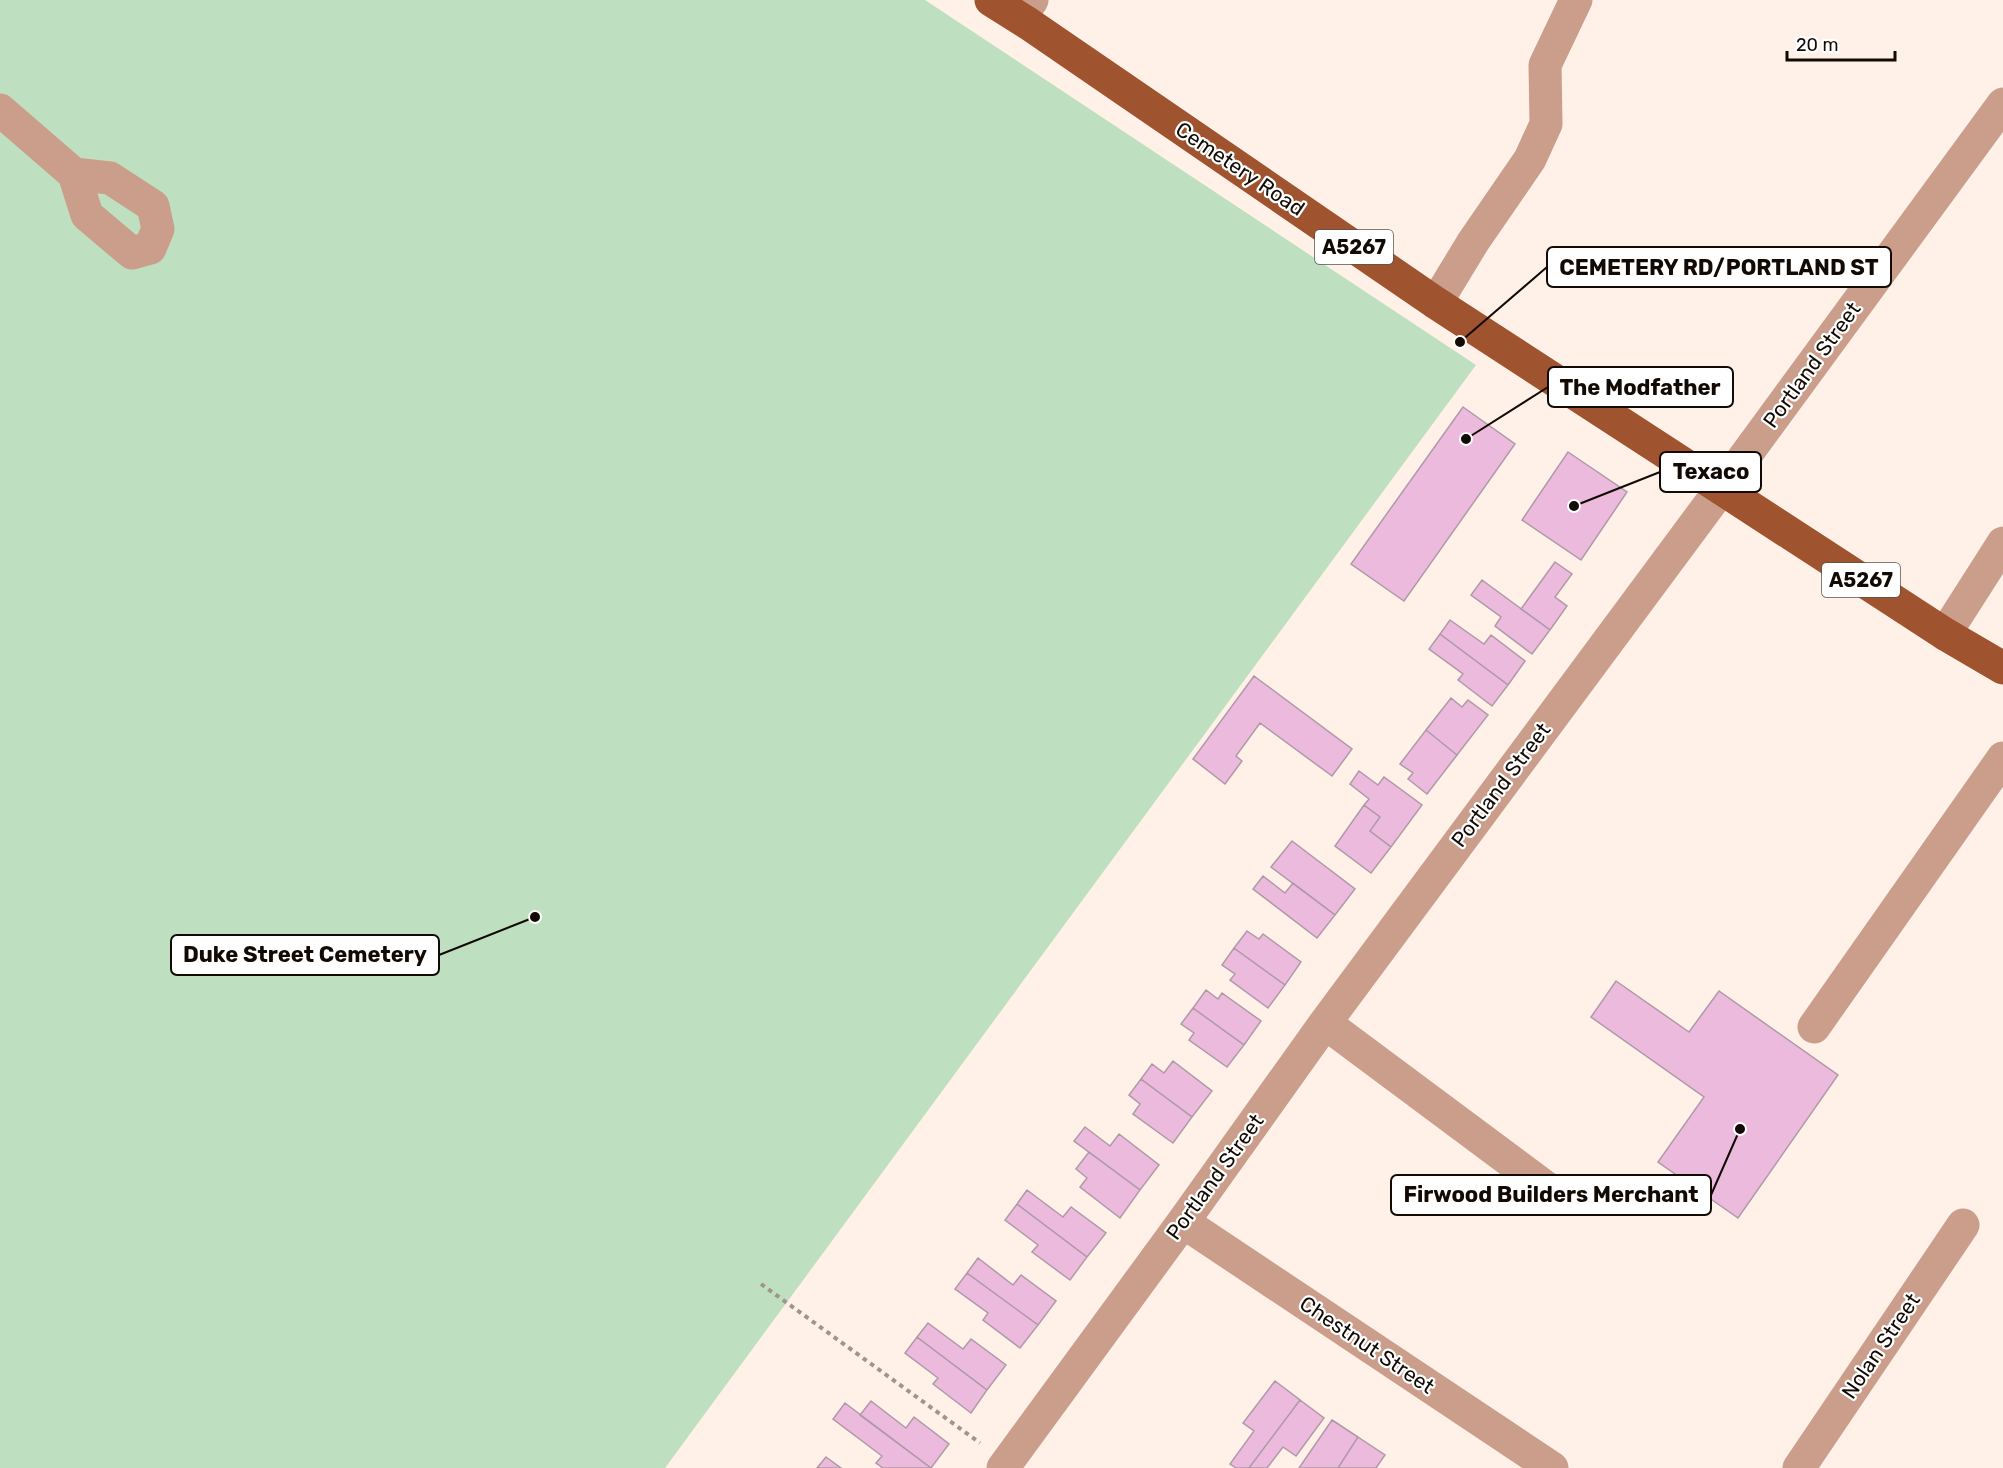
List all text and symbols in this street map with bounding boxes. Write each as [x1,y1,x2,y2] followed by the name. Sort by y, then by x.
[1787,24,1895,62] scale bar
[1796,34,1838,56] text: 20 m
[1171,116,1309,221] street label: Cemetery Road
[1315,230,1393,264] road number: A5267
[1547,247,1891,287] callout: CEMETERY RD/PORTLAND ST
[1559,254,1879,281] text: CEMETERY RD/PORTLAND ST
[1758,297,1866,432] street label: Portland Street
[1548,367,1733,407] callout: The Modfather
[1559,374,1721,401] text: The Modfather
[1660,452,1761,492] callout: Texaco
[1673,458,1749,485] text: Texaco
[1822,563,1900,597] road number: A5267
[1446,718,1556,852] street label: Portland Street
[171,935,439,975] callout: Duke Street Cemetery
[183,941,427,968] text: Duke Street Cemetery
[1161,1109,1269,1244] street label: Portland Street
[1391,1175,1711,1215] callout: Firwood Builders Merchant
[1403,1181,1699,1208] text: Firwood Builders Merchant
[1836,1288,1925,1403] street label: Nolan Street
[1295,1290,1439,1399] street label: Chestnut Street

